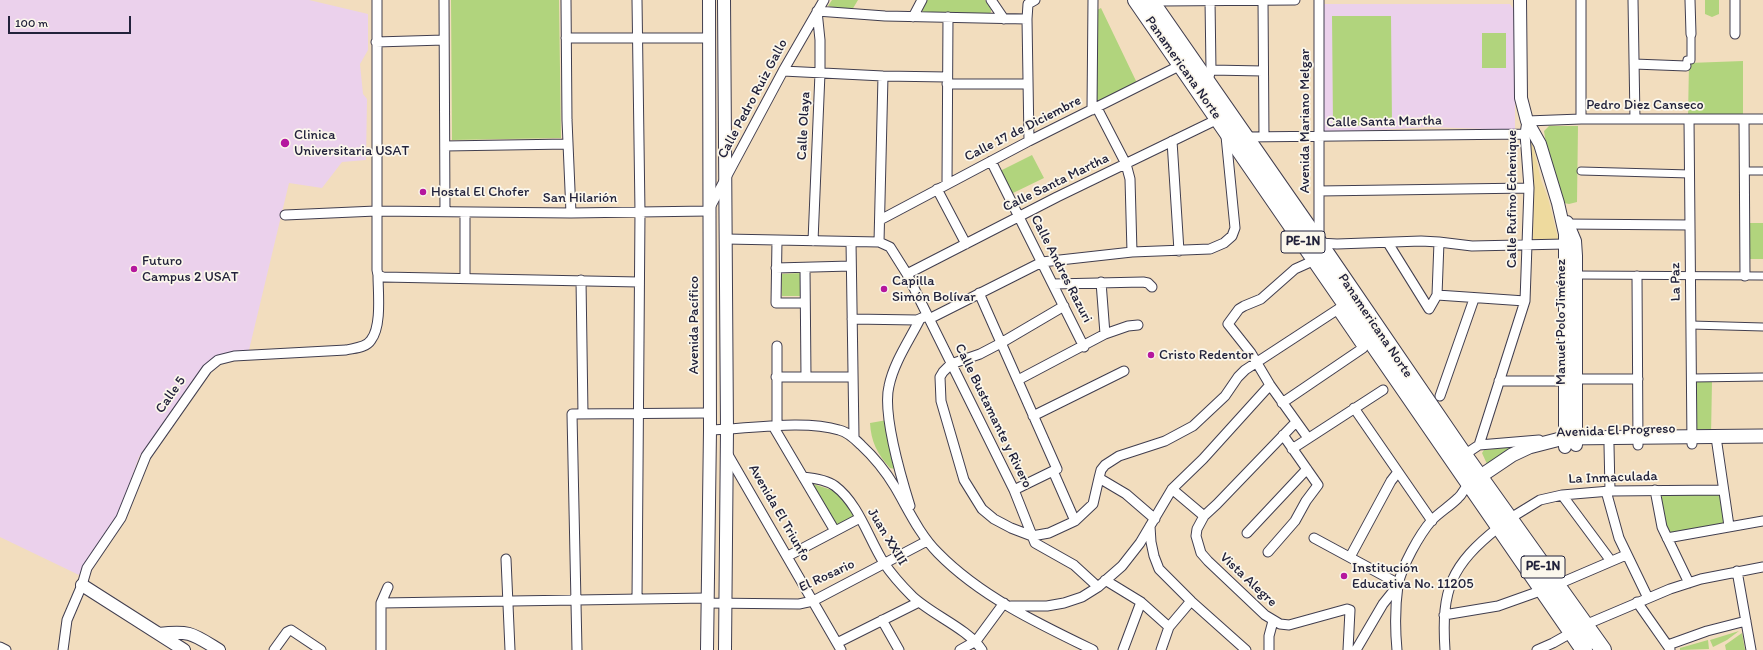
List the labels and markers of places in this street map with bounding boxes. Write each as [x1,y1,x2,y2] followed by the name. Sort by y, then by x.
[294,127,409,160] place label: Clinica Universitaria USAT
[279,137,291,149] marker: Clinica Universitaria USAT
[431,184,529,200] place label: Hostal El Chofer
[418,187,428,197] marker: Hostal El Chofer
[142,253,239,286] place label: Futuro Campus 2 USAT
[129,264,139,274] marker: Futuro Campus 2 USAT
[892,273,976,306] place label: Capilla Simón Bolívar
[879,284,889,294] marker: Capilla Simón Bolívar
[1159,347,1254,363] place label: Cristo Redentor
[1146,350,1156,360] marker: Cristo Redentor
[1352,560,1474,592] place label: Institución Educativa No. 11205
[1339,571,1349,581] marker: Institución Educativa No. 11205

